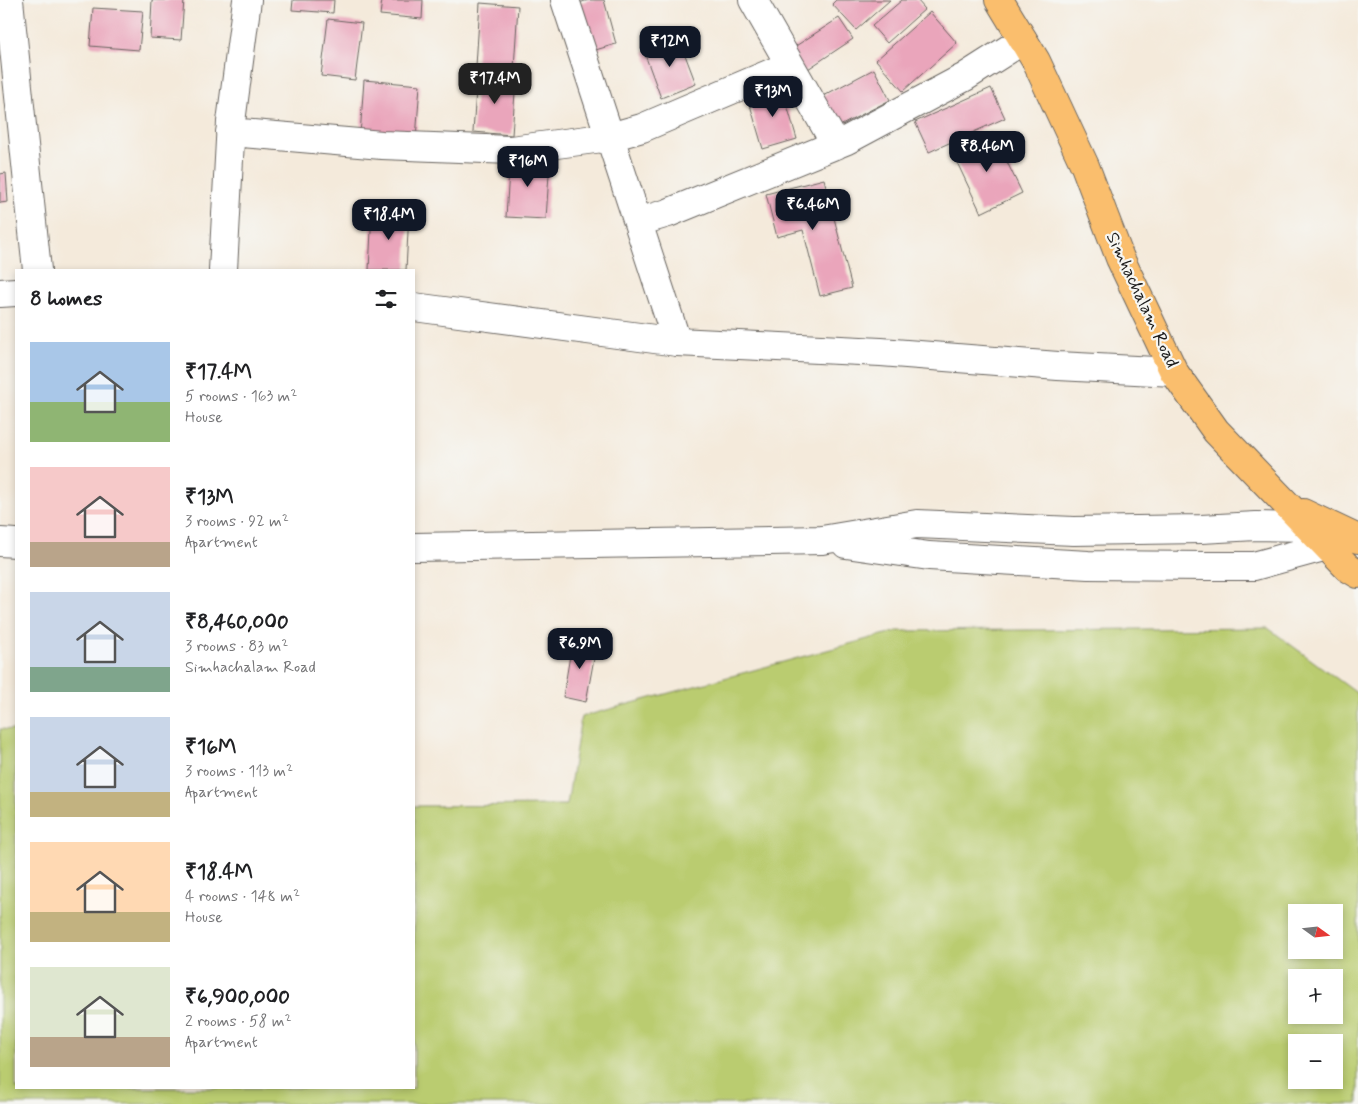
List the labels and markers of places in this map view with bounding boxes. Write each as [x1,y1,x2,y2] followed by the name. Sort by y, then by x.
[640,26,700,68] pin: ₹12M
[454,62,536,105] pin: ₹17.4M
[743,76,803,118] pin: ₹13M
[946,130,1028,173] pin: ₹8.46M
[498,146,558,188] pin: ₹16M
[772,188,854,231] pin: ₹6.46M
[348,198,430,241] pin: ₹18.4M
[545,628,615,670] pin: ₹6.9M

